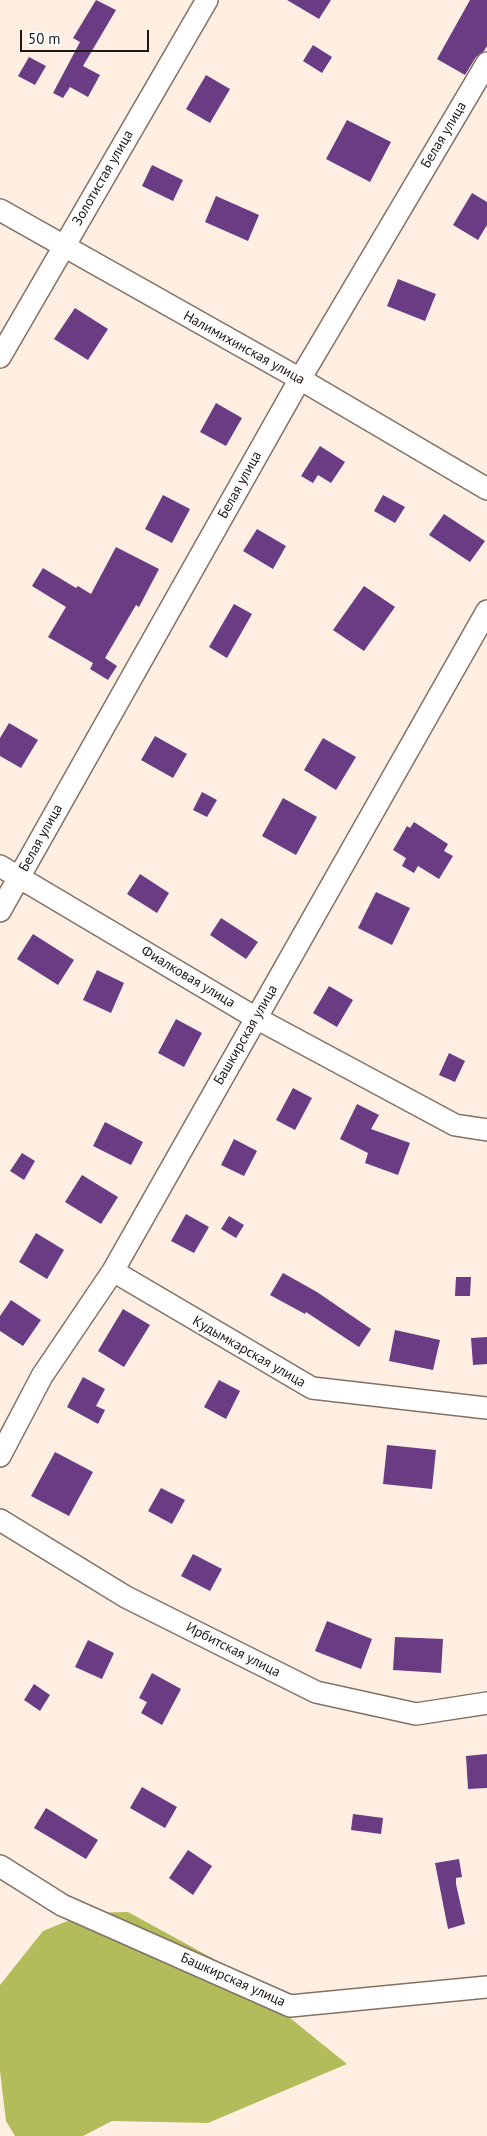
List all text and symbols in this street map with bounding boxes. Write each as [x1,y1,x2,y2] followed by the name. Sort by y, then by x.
[22,20,151,52] scale bar
[28,29,61,48] text: 50 m
[418,99,470,171] street label: Белая улица
[69,127,137,229] street label: Золотистая улица
[180,308,308,388] street label: Налимихинская улица
[215,448,265,522] street label: Белая улица
[16,801,66,875] street label: Белая улица
[138,942,238,1012] street label: Фиалковая улица
[211,982,281,1088] street label: Башкирская улица
[189,1313,309,1391] street label: Кудымкарская улица
[183,1619,283,1681] street label: Ирбитская улица
[178,1949,288,2011] street label: Башкирская улица

